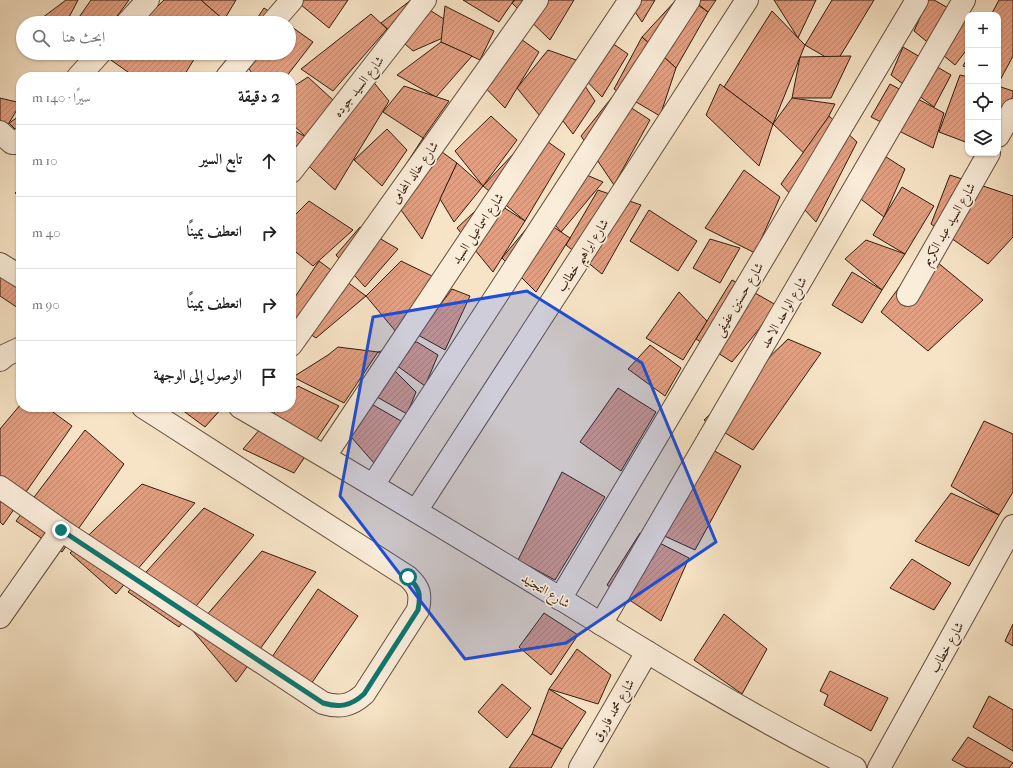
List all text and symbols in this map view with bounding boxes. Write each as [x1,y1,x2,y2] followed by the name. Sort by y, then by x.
[965,12,1001,156] map controls
[965,12,1001,48] button: +
[16,16,296,60] search box
[30,27,52,49] icon: search
[62,28,105,46] text: ابحث هنا
[965,48,1001,84] button: −
[330,53,390,122] street label: شارع السيد جوده
[965,84,1001,120] button: locate
[238,86,280,106] text: 2 دقيقة
[32,90,91,105] text: سيرًا · 140 m
[965,120,1001,156] button: layers
[387,138,445,209] street label: شارع خالد المحامى
[200,150,242,168] text: تابع السير
[258,150,280,172] icon: ahead
[32,153,57,168] text: 10 m
[919,180,982,270] street label: شارع السيد عبد الكريم
[448,190,510,269] street label: شارع اسماعيل السيد
[553,216,617,298] street label: شارع ابراهيم خطاب
[187,222,242,240] text: انعطف يمينًا
[258,222,280,244] icon: right
[32,225,60,240] text: 40 m
[711,260,770,341] street label: شارع حسنين عفيفى
[757,274,813,353] street label: شارع الواحد الاحد
[187,294,242,312] text: انعطف يمينًا
[258,294,280,316] icon: right
[32,297,60,312] text: 90 m
[153,366,242,384] text: الوصول إلى الوجهة
[258,366,280,388] icon: arrive
[52,521,70,539] route end
[399,568,417,586] route start
[517,570,573,614] street label: شارع التجنيد
[926,619,970,677] street label: شارع خطاب
[589,676,641,746] street label: شارع محمد فاروق

